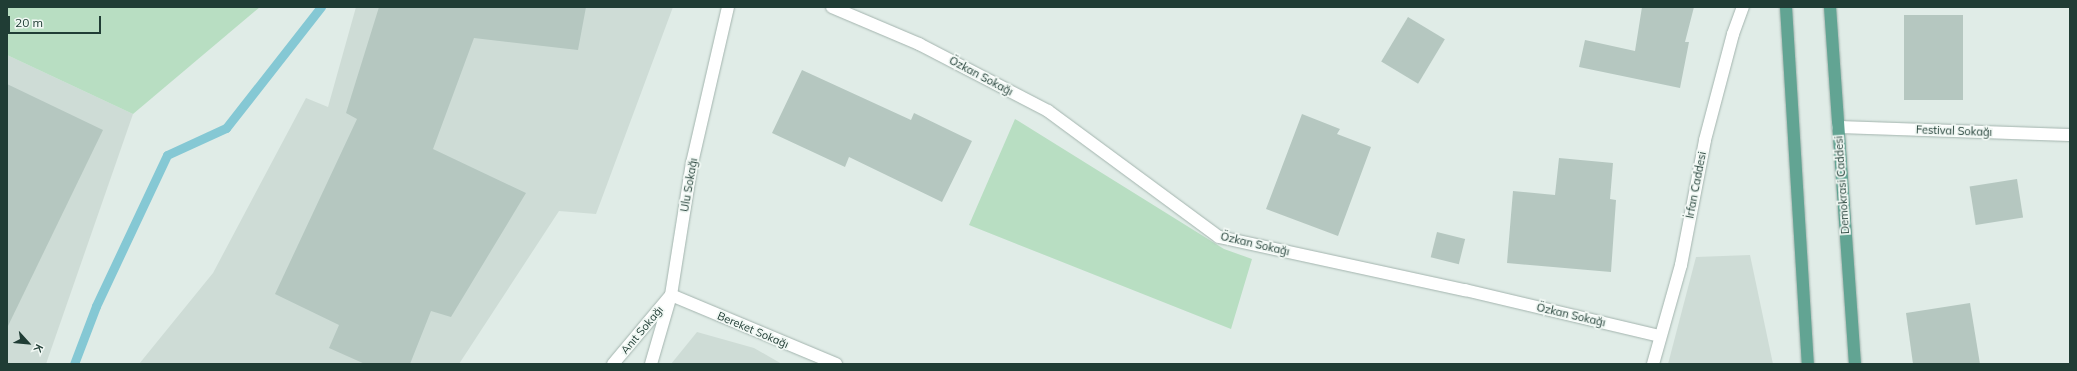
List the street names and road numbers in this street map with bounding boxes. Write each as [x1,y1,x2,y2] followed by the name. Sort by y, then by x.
[947,54,1015,98] street label: Özkan Sokağı
[1916,123,1992,139] street label: Festival Sokağı
[1832,135,1852,235] street label: Demokrasi Caddesi
[1683,150,1709,220] street label: İrfan Caddesi
[678,157,700,213] street label: Ulu Sokağı
[1219,230,1291,258] street label: Özkan Sokağı
[1535,301,1607,329] street label: Özkan Sokağı
[618,303,666,357] street label: Anıt Sokağı
[715,309,791,351] street label: Bereket Sokağı

